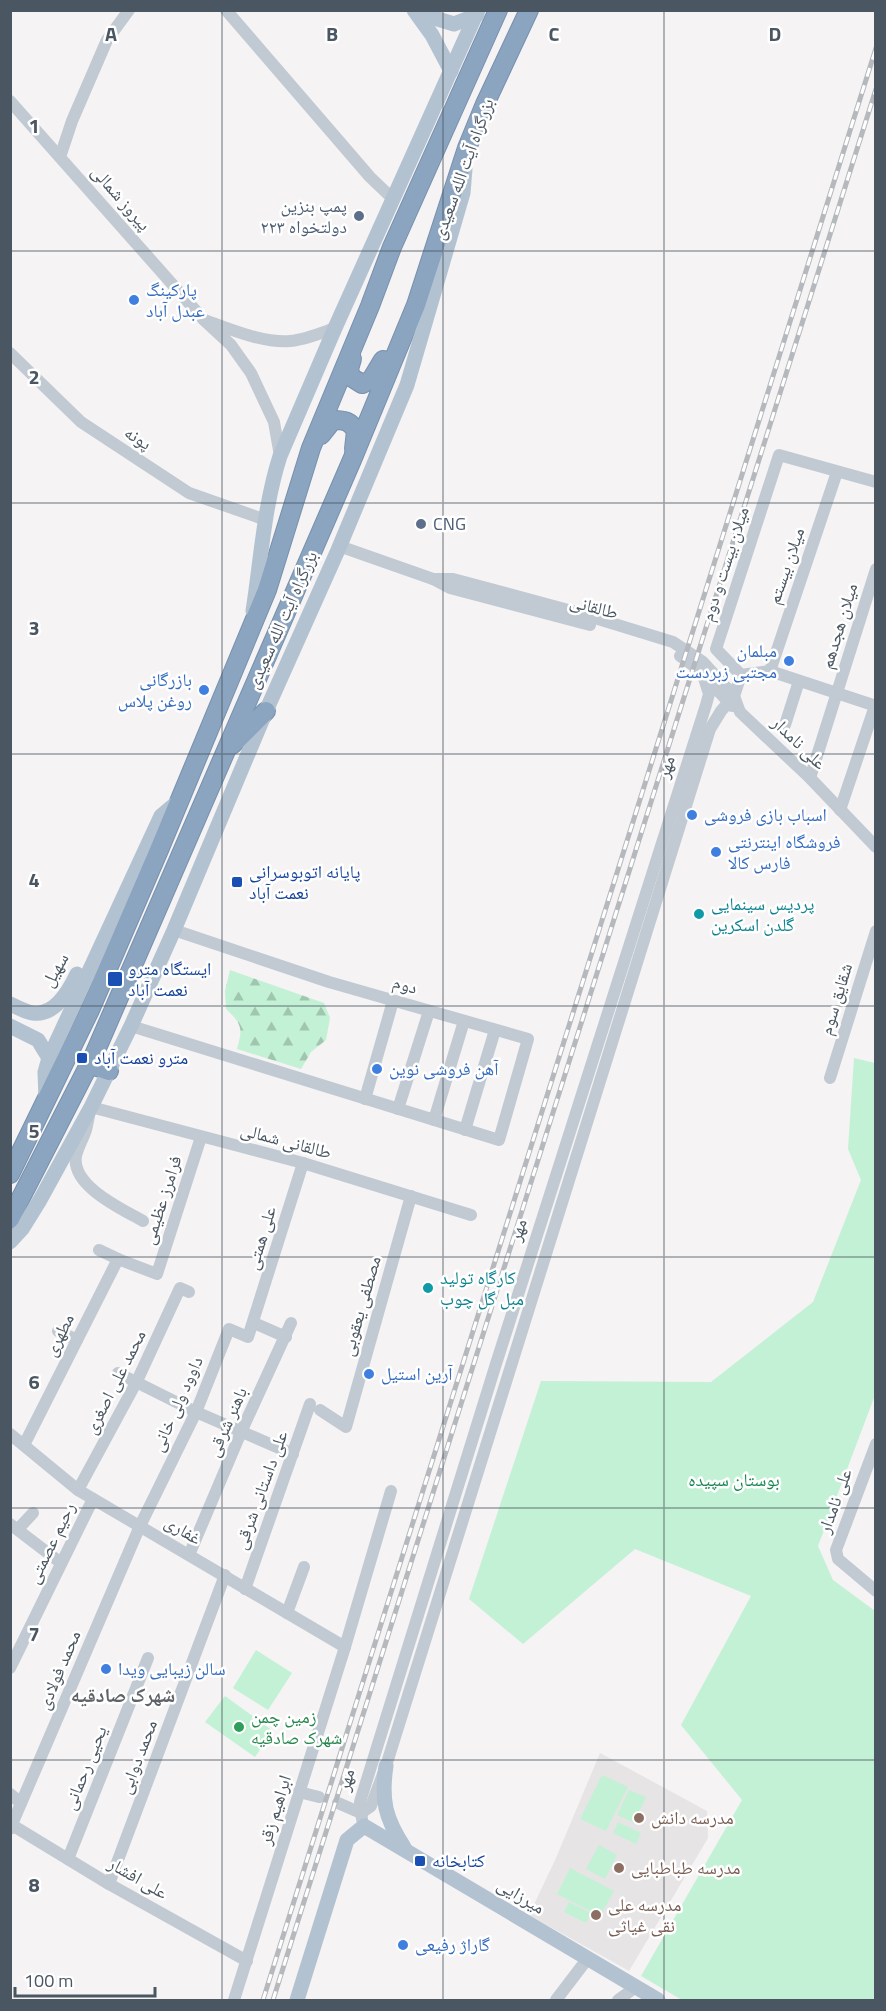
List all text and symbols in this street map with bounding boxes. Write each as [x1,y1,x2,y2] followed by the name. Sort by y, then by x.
[105,18,117,49] text: A
[326,18,338,49] text: B
[549,18,560,49] text: C
[769,18,781,49] text: D
[424,94,501,243] street label: بزرگراه آیت الله سعیدی
[28,110,40,141] text: 1
[85,159,158,236] street label: پیروز شمالی
[261,192,347,240] place label: پمپ بنزین دولتخواه ۲۲۳
[352,209,366,223] marker: پمپ بنزین دولتخواه ۲۲۳
[146,276,205,324] place label: پارکینگ عبدل آباد
[127,293,141,307] marker: پارکینگ عبدل آباد
[28,361,40,392] text: 2
[119,419,157,456] street label: پونه
[693,503,756,625] street label: میلان بیست و دوم
[433,510,466,537] place label: CNG
[414,517,428,531] marker: CNG
[760,524,811,608] street label: میلان بیستم
[239,546,324,693] street label: بزرگراه آیت الله سعیدی
[813,580,864,672] street label: میلان هجدهم
[567,587,621,626] street label: طالقانی
[28,612,40,643] text: 3
[676,637,777,685] place label: مبلمان مجتبی زبردست
[782,654,796,668] marker: مبلمان مجتبی زبردست
[118,666,192,714] place label: بازرگانی روغن پلاس
[197,683,211,697] marker: بازرگانی روغن پلاس
[765,709,833,776] street label: علی نامدار
[649,752,682,783] street label: مهر
[704,801,827,828] place label: اسباب بازی فروشی
[685,808,699,822] marker: اسباب بازی فروشی
[728,828,840,876] place label: فروشگاه اینترنتی فارس کالا
[709,845,723,859] marker: فروشگاه اینترنتی فارس کالا
[249,858,360,906] place label: پایانه اتوبوسرانی نعمت آباد
[28,864,40,895] text: 4
[230,875,244,889] marker: پایانه اتوبوسرانی نعمت آباد
[711,890,814,938] place label: پردیس سینمایی گلدن اسکرین
[692,907,706,921] marker: پردیس سینمایی گلدن اسکرین
[34,947,75,992] street label: سهیل
[128,955,211,1003] place label: ایستگاه مترو نعمت آباد
[812,959,859,1038] street label: شقایق سوم
[390,968,421,1001] street label: دوم
[106,970,124,988] marker: ایستگاه مترو نعمت آباد
[94,1044,188,1071] place label: مترو نعمت آباد
[75,1051,89,1065] marker: مترو نعمت آباد
[389,1055,499,1082] place label: آهن فروشی نوین
[370,1062,384,1076] marker: آهن فروشی نوین
[28,1115,40,1146] text: 5
[238,1115,335,1166] street label: طالقانی شمالی
[134,1152,189,1248] street label: فرامرز عظیمی
[238,1203,283,1273] street label: علی همتی
[501,1215,534,1246] street label: مهر
[333,1253,388,1359] street label: مصطفی یعقوبی
[440,1264,524,1312] place label: کارگاه تولید مبل گل چوب
[421,1281,435,1295] marker: کارگاه تولید مبل گل چوب
[36,1309,81,1361] street label: مطهری
[77,1325,153,1439] street label: محمد علی اصغری
[143,1352,210,1456] street label: داوود ولی خانی
[381,1360,453,1387] place label: آرین استیل
[28,1366,40,1397] text: 6
[362,1367,376,1381] marker: آرین استیل
[199,1382,254,1461] street label: باهنر شرقی
[227,1427,295,1553] street label: علی داستانی شرقی
[810,1465,859,1538] street label: علی نامدار
[688,1466,780,1493] park label: بوستان سپیده
[19,1497,82,1588] street label: رحیم عصمتی
[160,1508,207,1551] street label: غفاری
[28,1618,40,1649] text: 7
[30,1626,87,1714] street label: محمد فولادی
[118,1655,226,1682] place label: سالن زیبایی ویدا
[99,1662,113,1676] marker: سالن زیبایی ویدا
[71,1679,175,1710] district label: شهرک صادقیه
[251,1703,342,1751] place label: زمین چمن شهرک صادقیه
[111,1716,164,1798] street label: محمد دوابی
[232,1720,246,1734] marker: زمین چمن شهرک صادقیه
[55,1722,114,1814] street label: یحیی رحمانی
[329,1766,361,1795] street label: مهر
[251,1772,298,1849] street label: ابراهیم زقر
[651,1804,734,1831] place label: مدرسه دانش
[632,1811,646,1825] marker: مدرسه دانش
[432,1847,486,1874] place label: کتابخانه
[102,1849,173,1906] street label: علی افشار
[413,1854,427,1868] marker: کتابخانه
[631,1854,741,1881] place label: مدرسه طباطبایی
[612,1861,626,1875] marker: مدرسه طباطبایی
[28,1869,40,1900] text: 8
[492,1871,550,1920] street label: میرزایی
[608,1891,682,1939] place label: مدرسه علی نقی غیاثی
[589,1908,603,1922] marker: مدرسه علی نقی غیاثی
[415,1931,490,1958] place label: گاراژ رفیعی
[396,1938,410,1952] marker: گاراژ رفیعی
[15,1960,154,1998] scale bar
[24,1967,73,1994] text: 100 m

